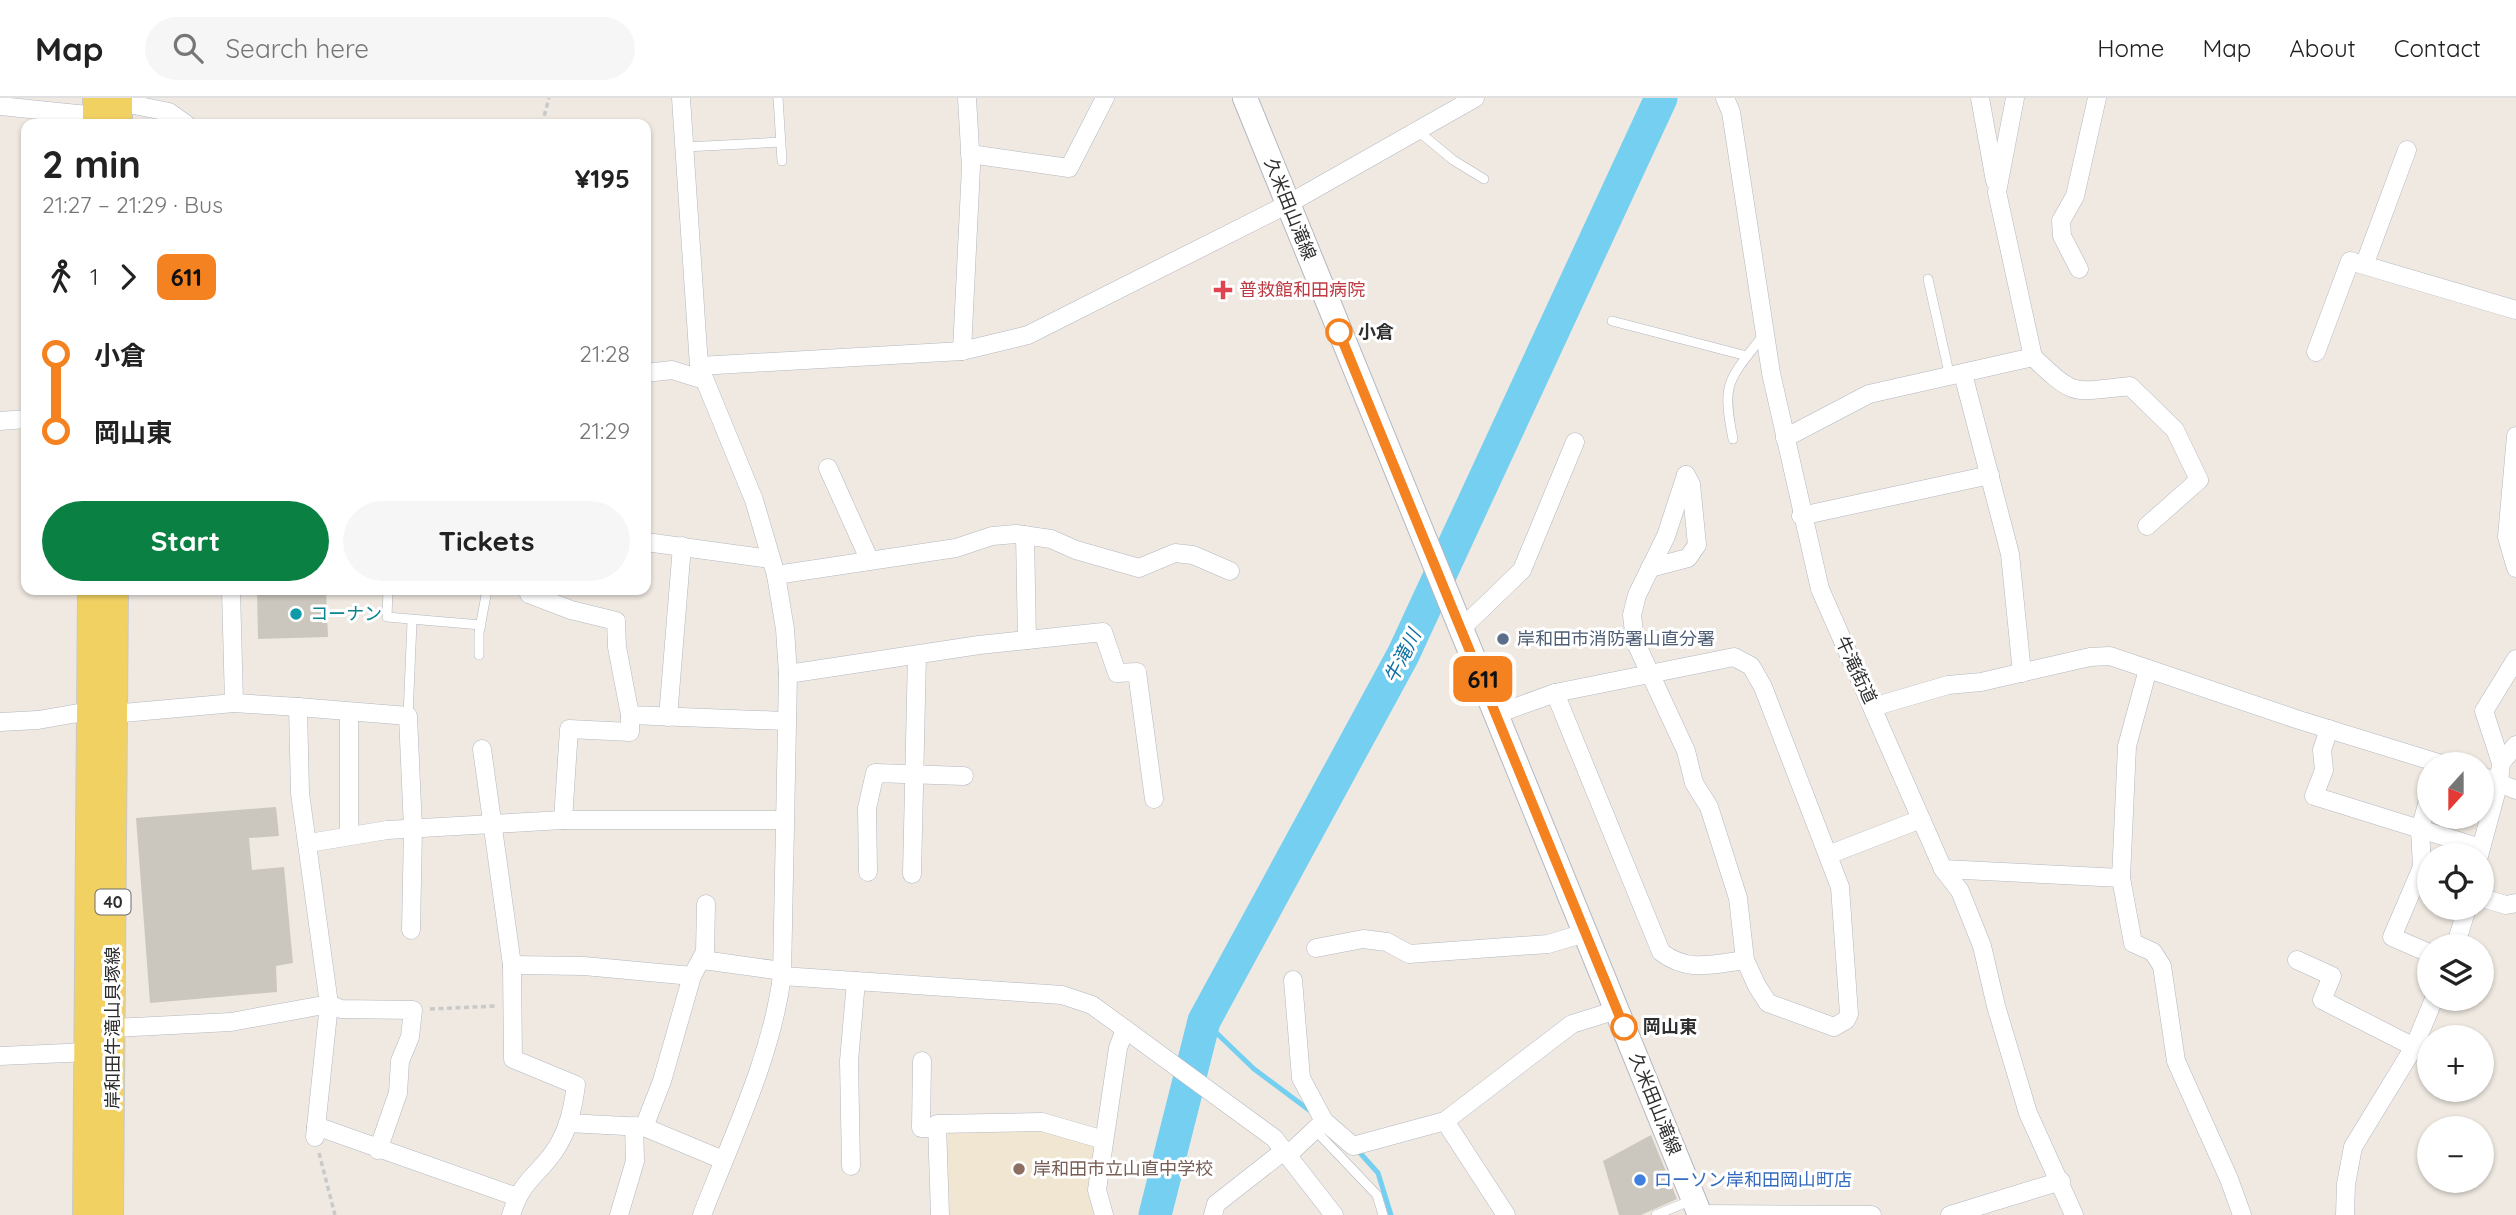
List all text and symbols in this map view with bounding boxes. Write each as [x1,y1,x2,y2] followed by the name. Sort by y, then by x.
[145,17,635,80] search box
[35,28,103,69] text: Map
[169,29,207,67] icon: search
[225,32,369,65] text: Search here
[2097,33,2164,63] text: Home
[2202,33,2251,63] text: Map
[2289,33,2356,63] text: About
[2394,33,2481,63] text: Contact
[42,140,141,188] text: 2 min
[1260,154,1321,263] street label: 久米田山滝線
[575,162,630,195] text: ¥195
[42,190,223,219] text: 21:27 – 21:29 · Bus
[42,258,80,296] icon: walk
[109,258,147,296] icon: forward
[90,262,99,291] text: 1
[171,262,202,292] text: 611
[1239,278,1365,301] place label: 普救館和田病院
[1213,280,1233,300] marker: 普救館和田病院
[1326,319,1352,345] marker: 小倉
[1358,320,1394,343] place label: 小倉
[94,339,146,372] text: 小倉
[579,339,630,368] text: 21:28
[94,416,172,449] text: 岡山東
[579,416,630,445] text: 21:29
[42,501,329,581] button: Start
[343,501,630,581] button: Tickets
[310,602,382,625] place label: コーナン
[288,606,304,622] marker: コーナン
[1378,623,1427,687] water label: 牛滝川
[1517,627,1715,650] place label: 岸和田市消防署山直分署
[1495,631,1511,647] marker: 岸和田市消防署山直分署
[1831,632,1882,707] street label: 牛滝街道
[1443,656,1523,702] line badge: 611
[1467,664,1499,694] text: 611
[2417,752,2494,830] north arrow
[2417,752,2494,1193] map controls
[2417,843,2494,920] button: locate
[96,890,130,915] road number: 40
[2417,934,2494,1011] button: layers
[101,947,124,1109] street label: 岸和田牛滝山貝塚線
[1611,1014,1637,1040] marker: 岡山東
[1643,1015,1697,1038] place label: 岡山東
[2417,1025,2494,1102] button: +
[1625,1049,1686,1158] street label: 久米田山滝線
[2417,1116,2494,1193] button: −
[1033,1157,1213,1180] place label: 岸和田市立山直中学校
[1011,1161,1027,1177] marker: 岸和田市立山直中学校
[1654,1168,1852,1191] place label: ローソン岸和田岡山町店
[1632,1172,1648,1188] marker: ローソン岸和田岡山町店

